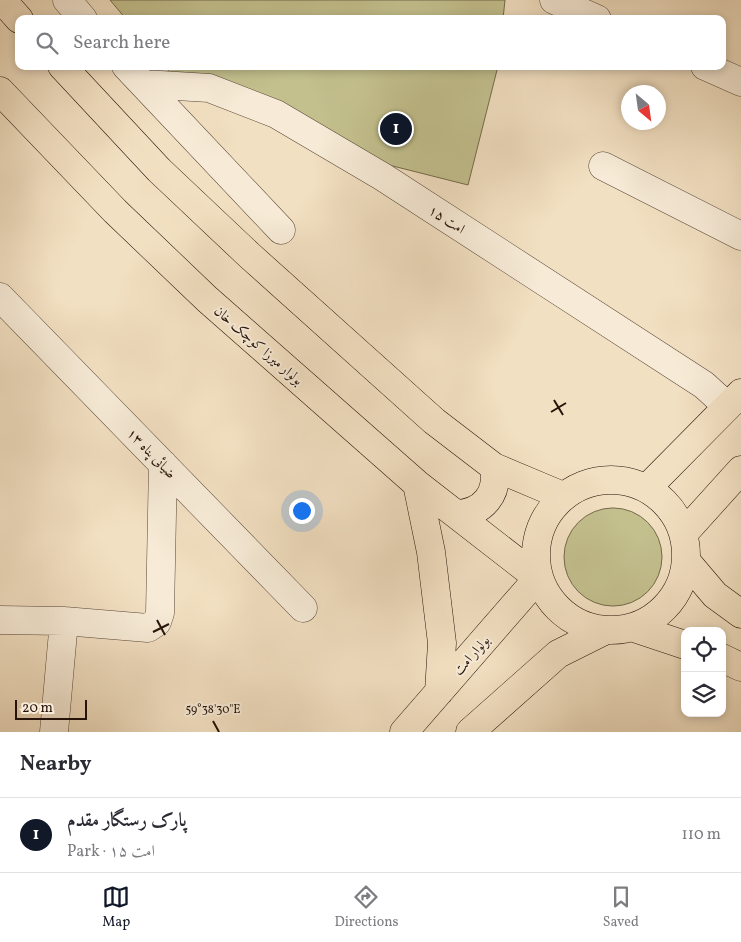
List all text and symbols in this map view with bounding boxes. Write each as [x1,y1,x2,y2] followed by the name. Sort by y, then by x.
[15,15,726,70] search box
[33,29,61,57] icon: search
[73,30,170,56] text: Search here
[621,85,666,130] north arrow
[380,110,412,148] pin: 1
[424,201,468,239] street label: امت ۱۵
[209,302,307,390] street label: بولوار میرزا کوچک خان
[122,425,180,483] street label: ضیائی پناه ۱۳
[289,498,315,524] your location
[681,627,726,717] map controls
[681,627,726,672] button: locate
[450,632,495,680] street label: بولوار امت
[681,672,726,717] button: layers
[15,697,88,720] scale bar
[22,699,53,718] text: 20 m
[186,702,240,718] text: 59°38'30"E
[20,750,91,779] text: Nearby
[67,808,187,834] text: پارک رستگار مقدم
[33,824,39,846] text: 1
[682,824,721,846] text: 110 m
[67,841,155,863] text: Park · امت ۱۵
[102,883,130,932] tab: Map
[334,883,399,932] tab: Directions
[603,883,639,932] tab: Saved

